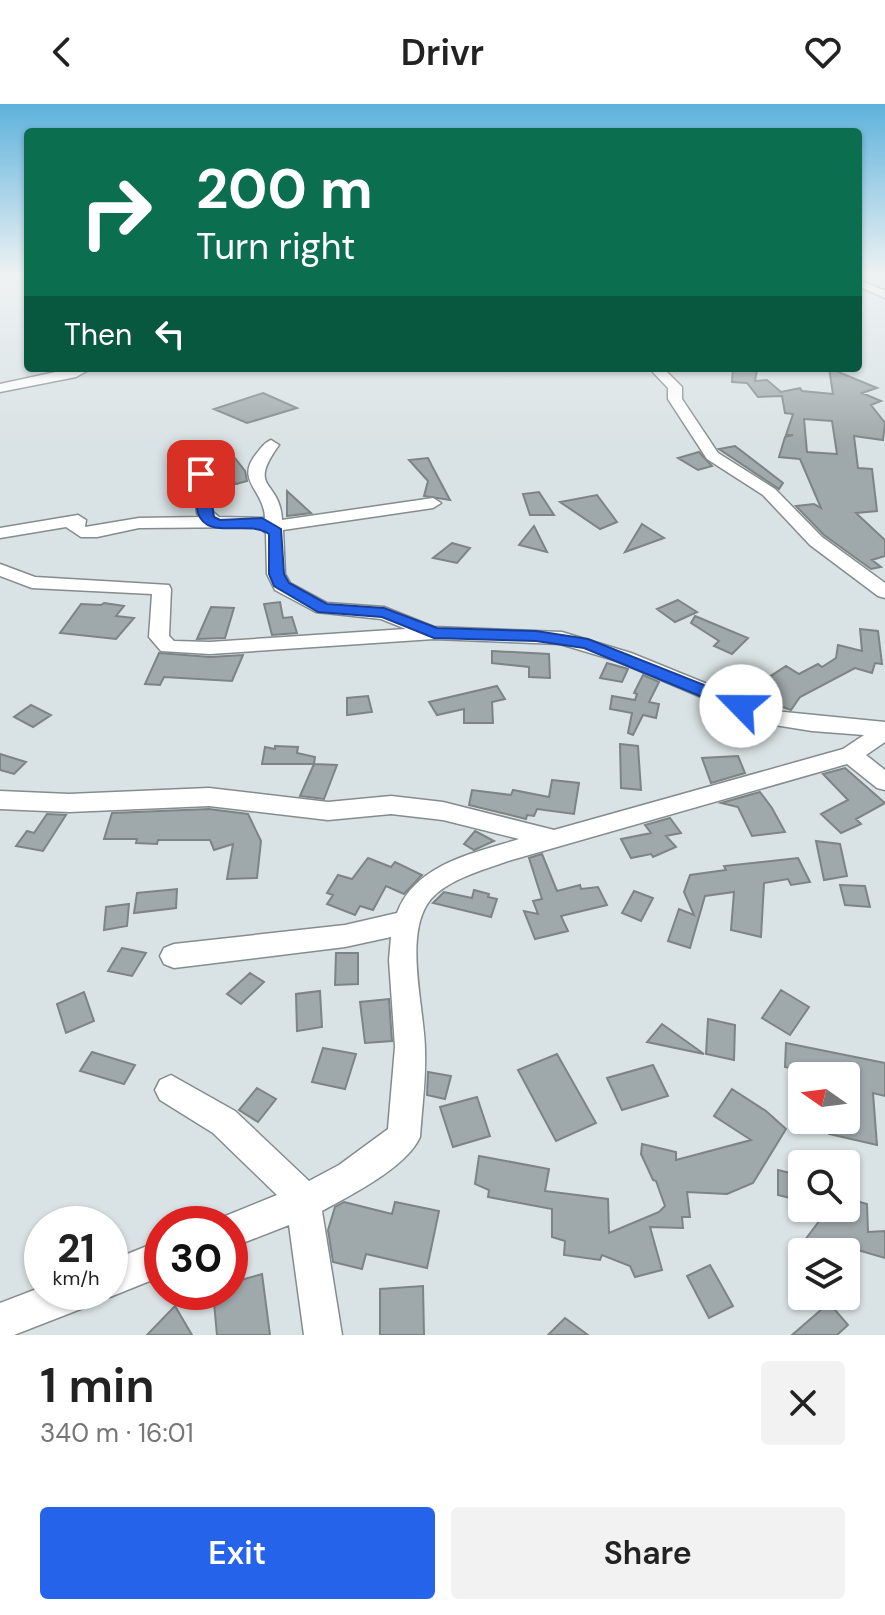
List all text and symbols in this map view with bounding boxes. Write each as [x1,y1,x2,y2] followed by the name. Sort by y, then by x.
[401,29,484,76] text: Drivr
[40,30,84,74] icon: back
[801,30,845,74] icon: heart
[196,152,373,225] text: 200 m
[64,160,168,264] icon: right
[196,223,355,270] text: Turn right
[148,312,192,356] icon: left
[64,315,132,354] text: Then
[167,440,235,508] pin
[179,452,223,496] icon: arrive
[699,664,783,748] position arrow
[788,1062,860,1134] north arrow
[788,1062,860,1310] map controls
[788,1150,860,1222] button: search
[144,1206,248,1310] speed limit sign: 30
[57,1222,95,1274] text: 21
[788,1238,860,1310] button: layers
[52,1265,100,1291] text: km/h
[40,1354,155,1417] text: 1 min
[761,1361,845,1445] button: close
[40,1416,194,1450] text: 340 m · 16:01
[40,1507,435,1599] button: Exit
[451,1507,845,1599] button: Share

